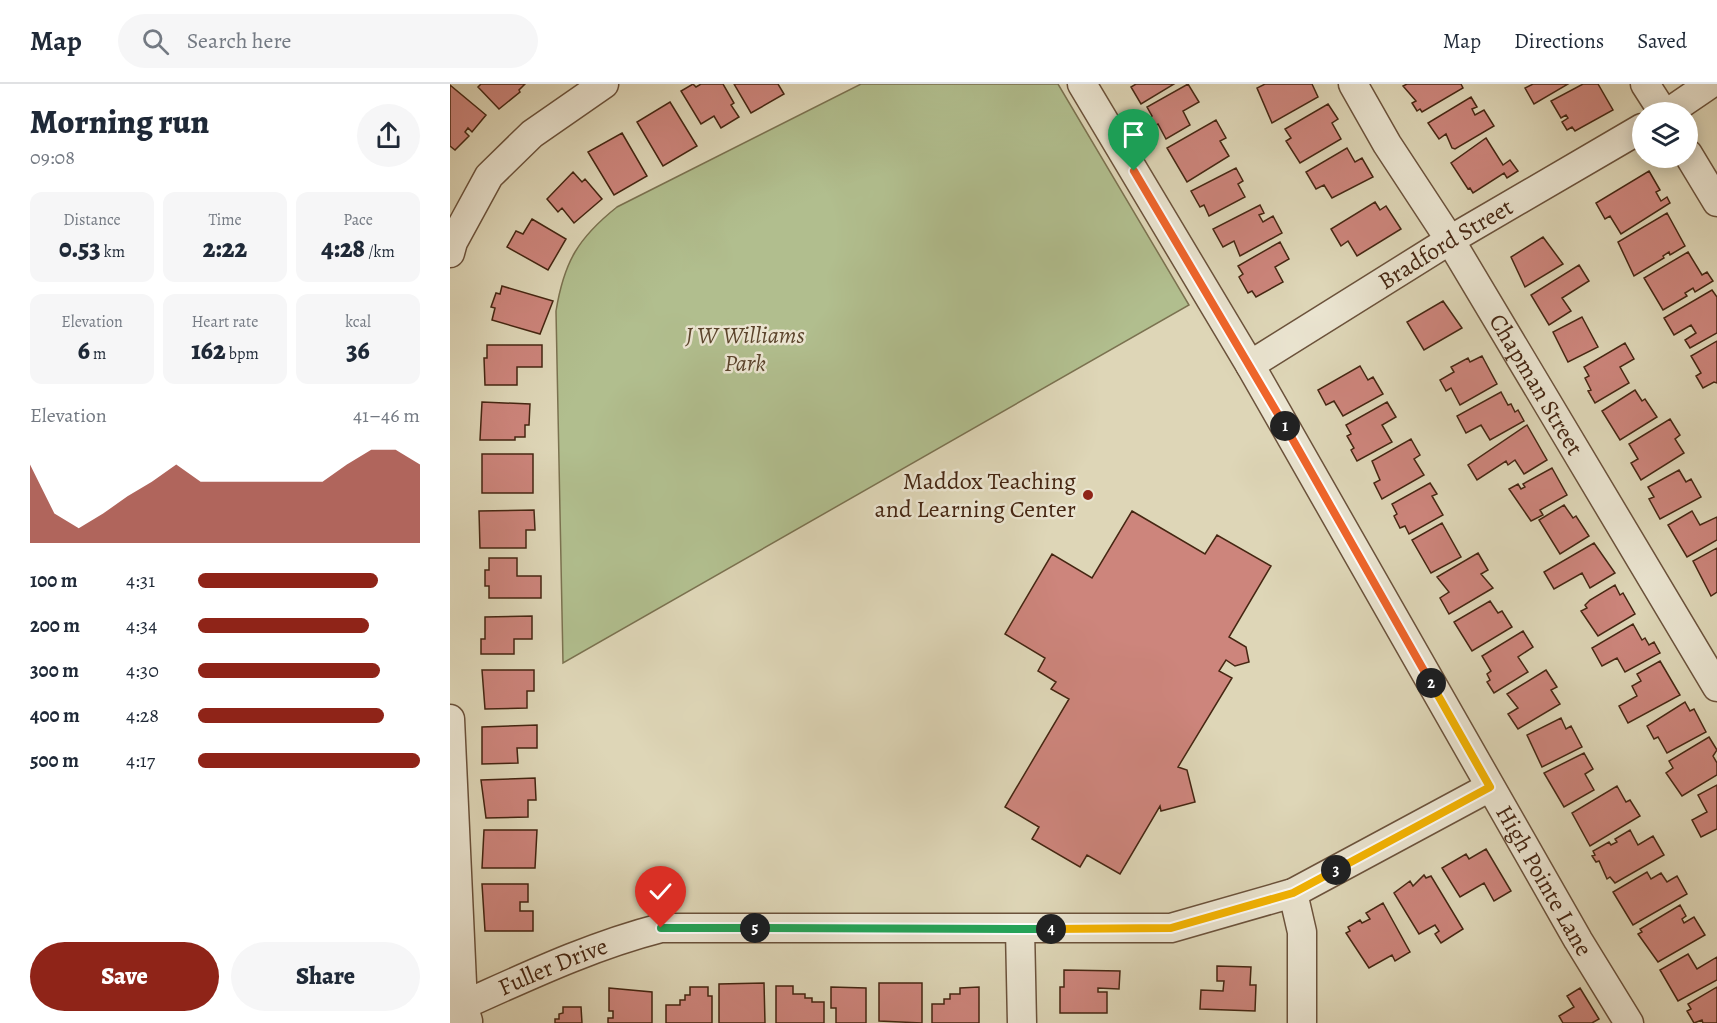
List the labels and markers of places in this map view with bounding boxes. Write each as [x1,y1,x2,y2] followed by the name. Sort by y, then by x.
[1108,109,1159,171] pin
[1270,411,1300,441] pin: 1
[875,465,1076,525] place label: Maddox Teaching and Learning Center
[1081,488,1095,502] marker: Maddox Teaching and Learning Center
[1416,668,1446,698] pin: 2
[1321,855,1351,885] pin: 3
[635,866,686,928] pin
[740,913,770,943] pin: 5
[1036,914,1066,944] pin: 4

